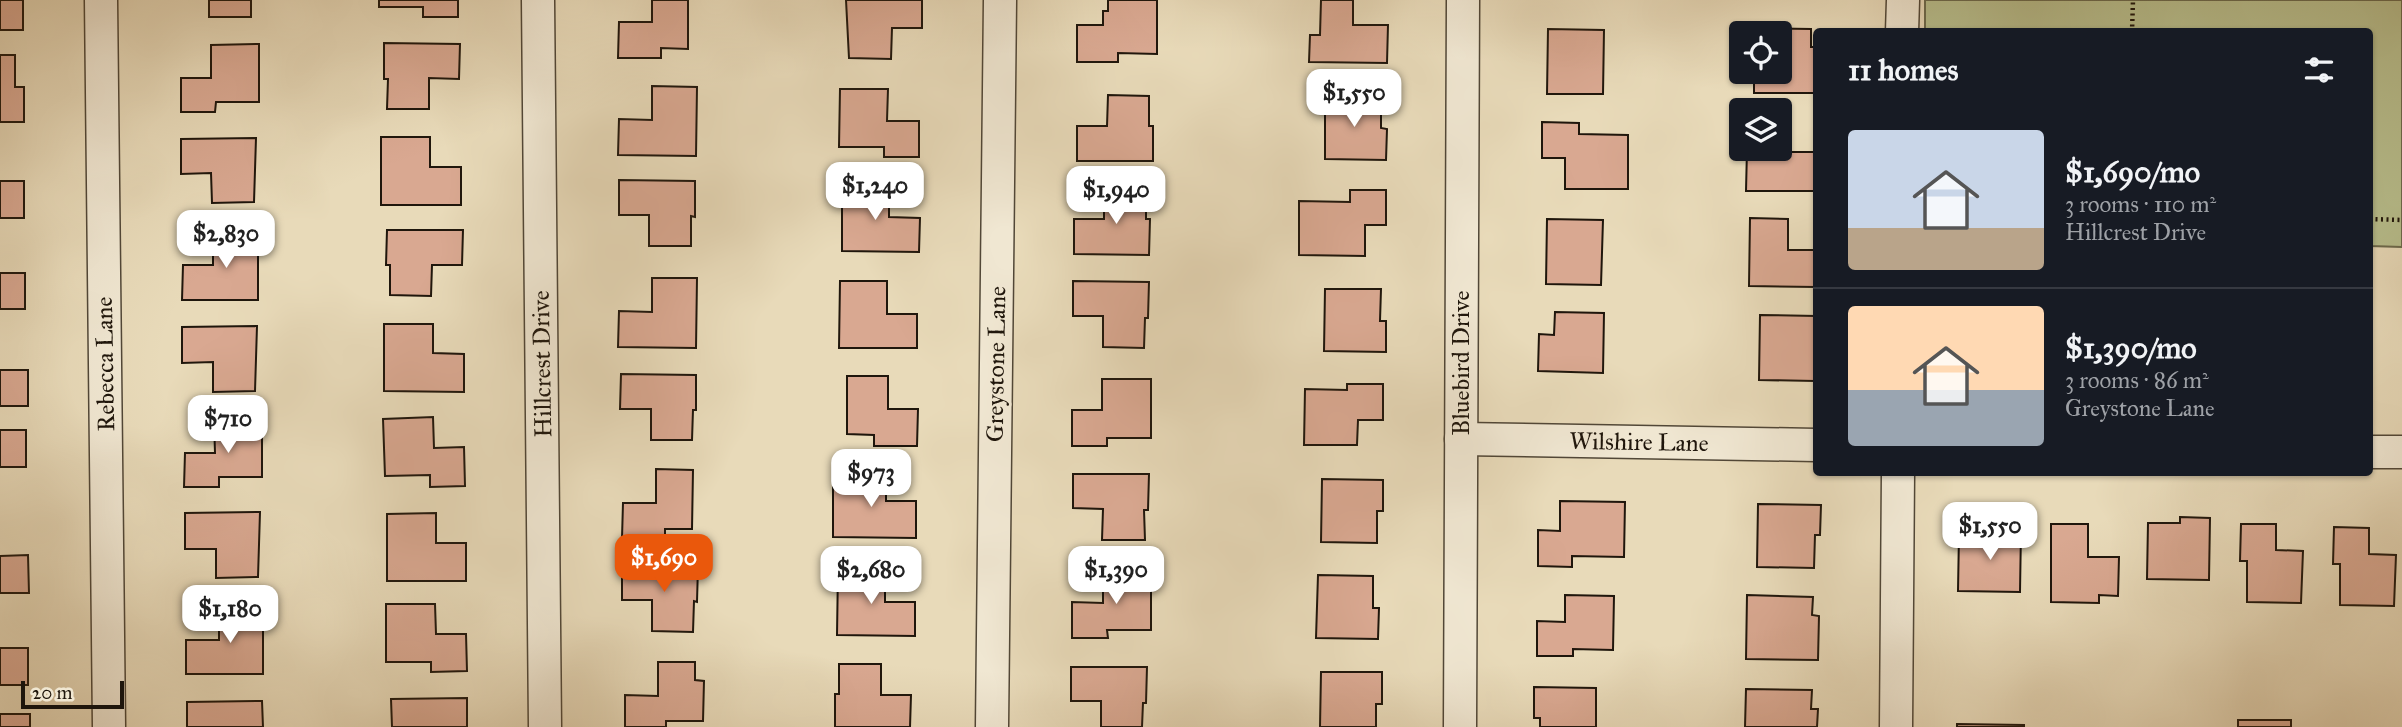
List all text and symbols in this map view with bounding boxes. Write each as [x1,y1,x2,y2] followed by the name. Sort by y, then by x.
[1729,21,1792,161] map controls
[1729,21,1792,84] button: locate
[2300,51,2338,89] icon: filters
[1848,52,1959,88] text: 11 homes
[1297,69,1411,129] pin: $1,550
[1322,78,1386,106] text: $1,550
[1729,98,1792,161] button: layers
[2065,154,2200,190] text: $1,690/mo
[1904,158,1988,242] icon: home
[818,162,932,222] pin: $1,240
[1059,166,1173,226] pin: $1,940
[842,171,908,199] text: $1,240
[1082,175,1150,203] text: $1,940
[2065,190,2216,218] text: 3 rooms · 110 m²
[169,210,283,270] pin: $2,830
[2065,218,2206,246] text: Hillcrest Drive
[193,219,259,247] text: $2,830
[980,286,1012,442] street label: Greystone Lane
[526,290,558,438] street label: Hillcrest Drive
[1446,291,1476,435] street label: Bluebird Drive
[89,296,121,432] street label: Rebecca Lane
[2065,330,2197,366] text: $1,390/mo
[1904,334,1988,418] icon: home
[2065,366,2209,394] text: 3 rooms · 86 m²
[2065,394,2215,422] text: Greystone Lane
[187,396,269,455] pin: $710
[204,404,252,432] text: $710
[1569,426,1709,458] street label: Wilshire Lane
[830,449,912,509] pin: $973
[847,458,895,486] text: $973
[1933,503,2047,562] pin: $1,550
[1958,511,2022,539] text: $1,550
[607,534,721,594] pin: $1,690
[631,543,697,571] text: $1,690
[814,546,928,606] pin: $2,680
[1059,546,1173,606] pin: $1,390
[837,555,905,583] text: $2,680
[1084,555,1148,583] text: $1,390
[173,586,287,645] pin: $1,180
[198,594,262,622] text: $1,180
[21,678,124,710] scale bar
[32,681,73,704] text: 20 m

